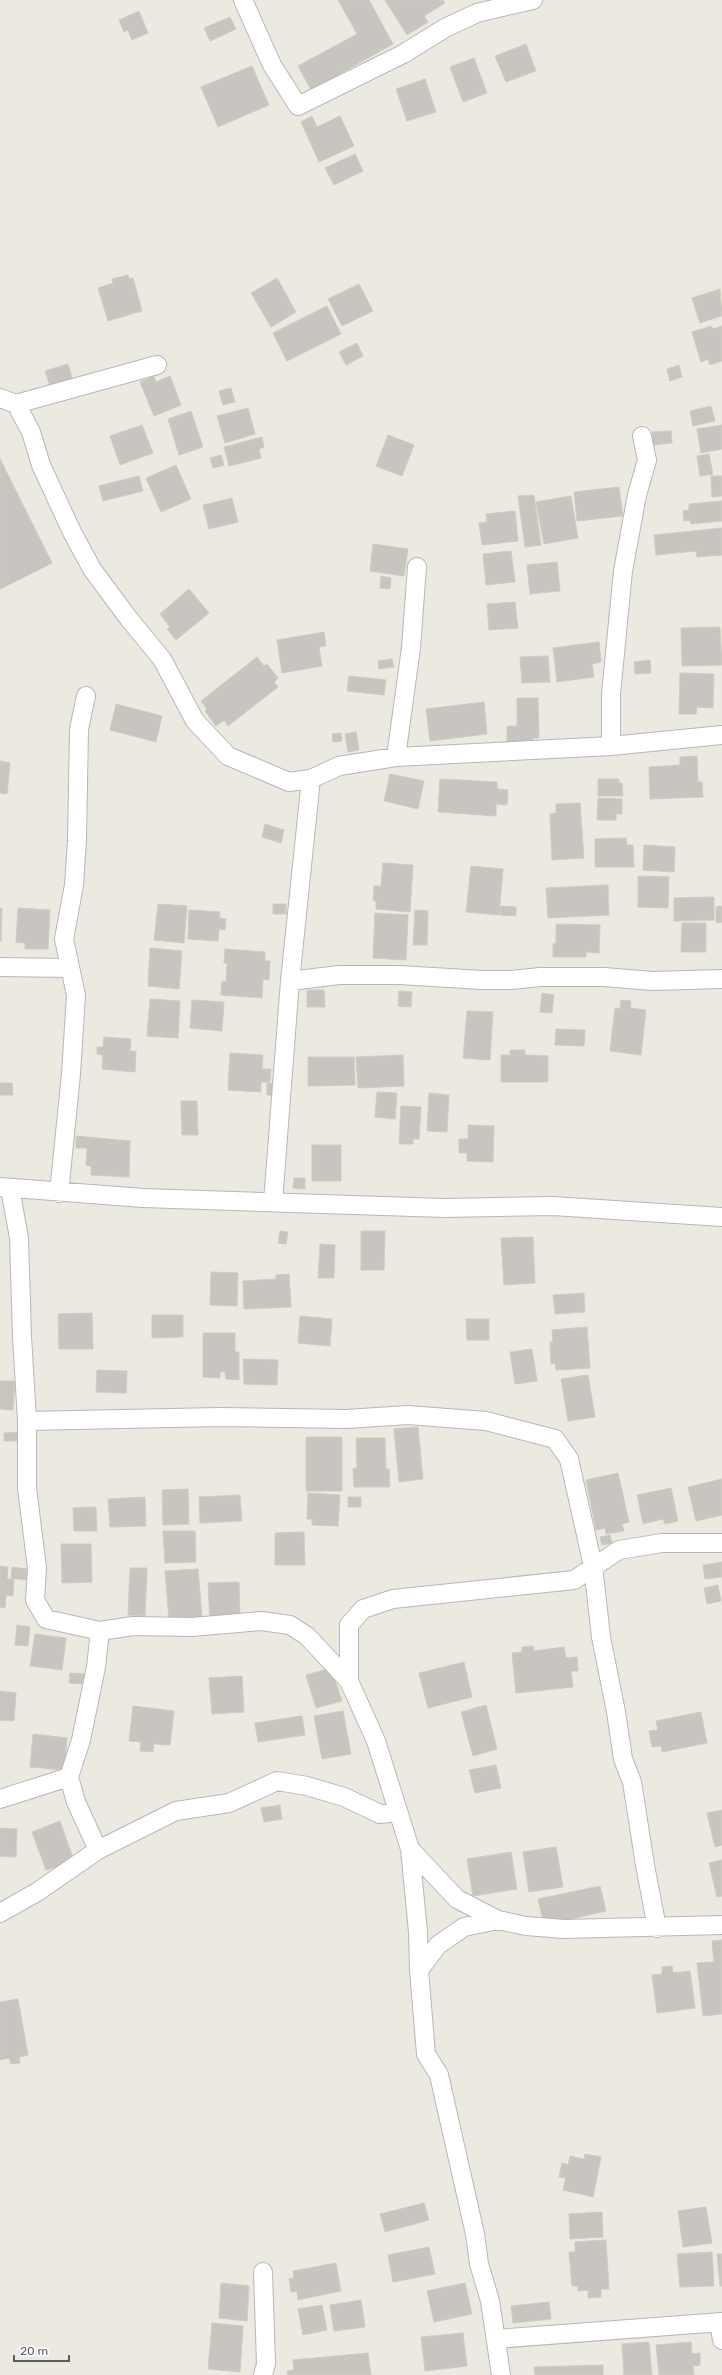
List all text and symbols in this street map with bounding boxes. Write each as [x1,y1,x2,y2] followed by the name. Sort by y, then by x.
[14,2337,69,2363] scale bar
[20,2344,48,2358] text: 20 m

